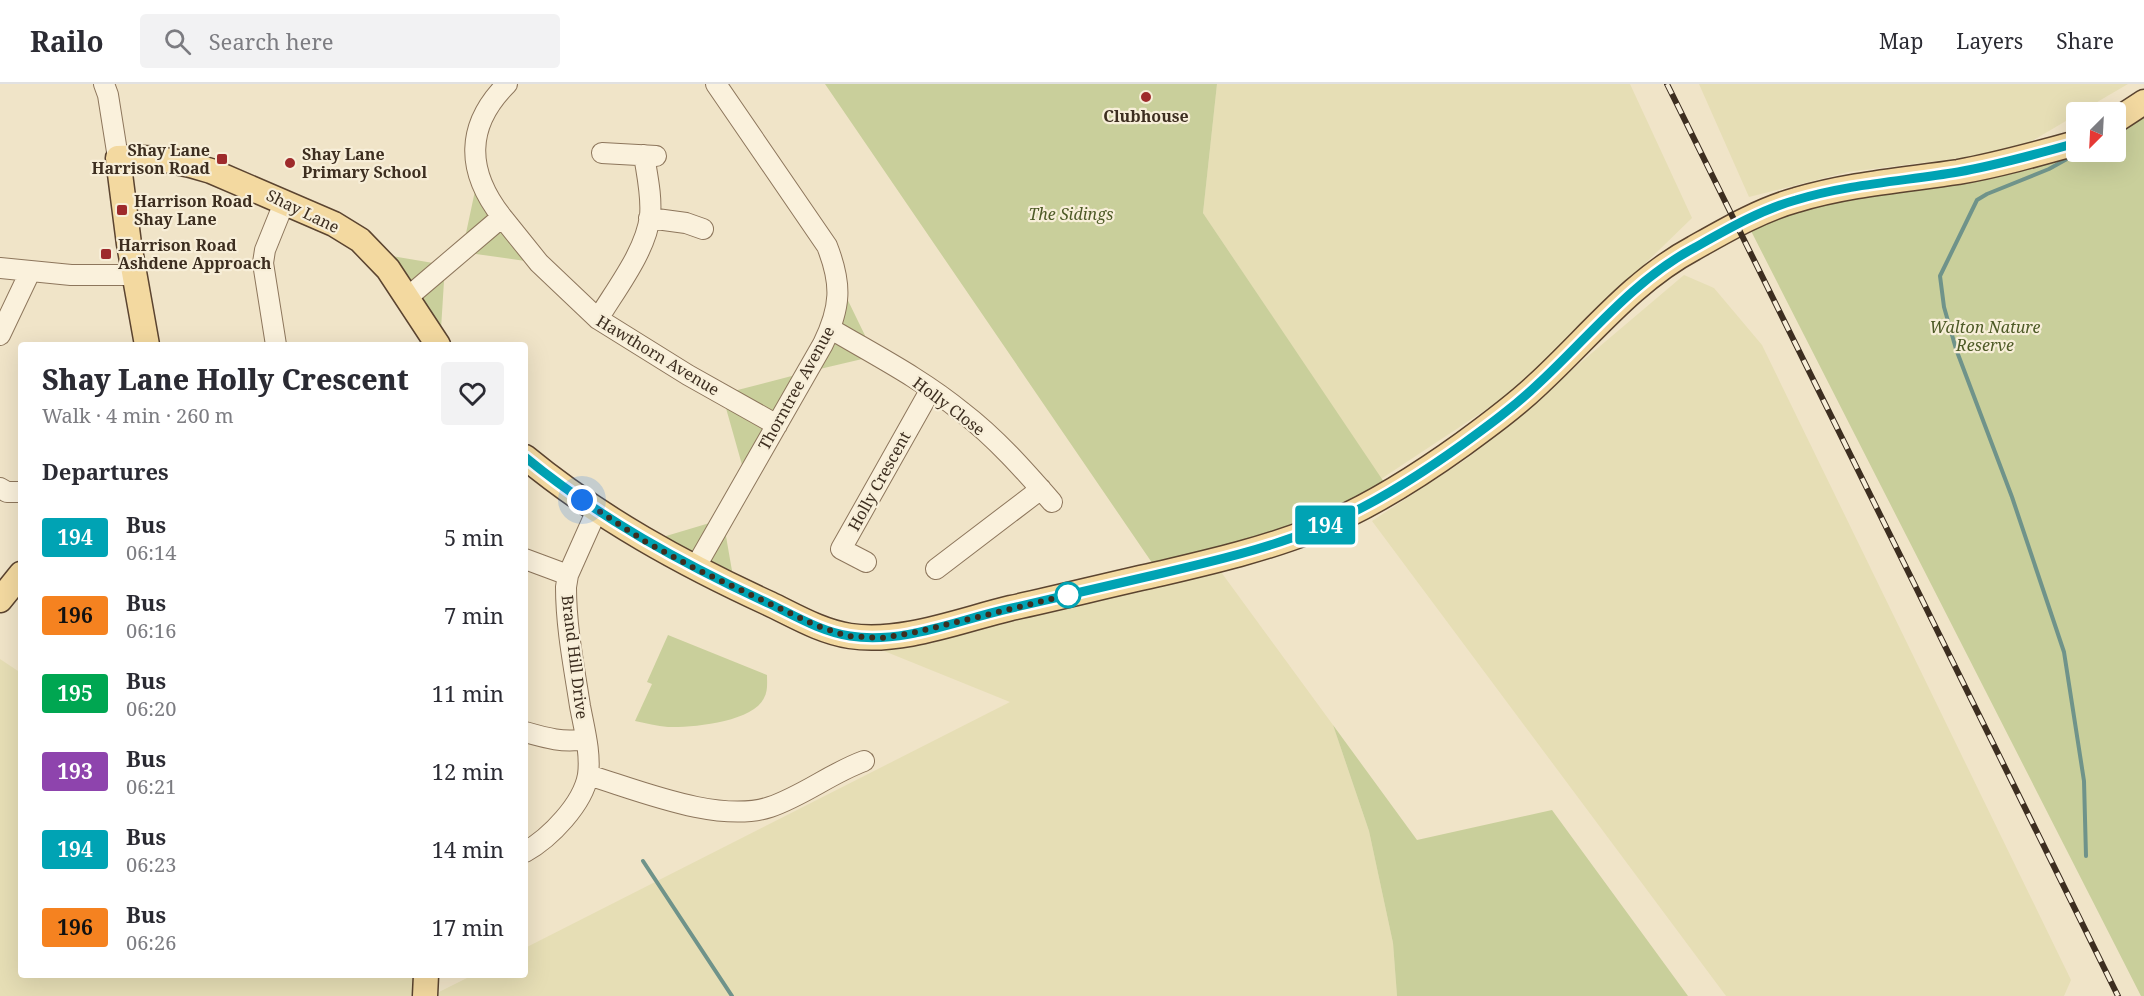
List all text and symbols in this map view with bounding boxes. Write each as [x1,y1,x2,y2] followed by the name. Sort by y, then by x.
[140,14,560,68] search box
[30,22,104,60] text: Railo
[161,25,194,58] icon: search
[209,26,334,56] text: Search here
[1879,27,1923,55] text: Map
[1956,27,2023,55] text: Layers
[2056,27,2114,55] text: Share
[1139,90,1153,104] marker: Clubhouse
[2066,102,2126,162] north arrow
[2066,102,2126,162] map controls
[1103,105,1189,127] place label: Clubhouse
[91,139,211,179] place label: Shay Lane Harrison Road
[302,143,427,183] place label: Shay Lane Primary School
[215,152,229,166] marker: Shay Lane Harrison Road
[283,156,297,170] marker: Shay Lane Primary School
[263,184,343,238] street label: Shay Lane
[134,190,253,230] place label: Harrison Road Shay Lane
[115,203,129,217] marker: Harrison Road Shay Lane
[1028,203,1114,225] park label: The Sidings
[118,234,272,274] place label: Harrison Road Ashdene Approach
[99,247,113,261] marker: Harrison Road Ashdene Approach
[592,310,724,400] street label: Hawthorn Avenue
[1930,316,2041,356] park label: Walton Nature Reserve
[753,322,839,454] street label: Thorntree Avenue
[42,360,409,398] text: Shay Lane Holly Crescent
[441,362,504,425] button: heart
[909,372,989,440] street label: Holly Close
[42,402,234,429] text: Walk · 4 min · 260 m
[843,427,916,535] street label: Holly Crescent
[42,456,169,486] text: Departures
[567,485,597,515] your location
[1290,506,1360,544] line badge: 194
[126,509,166,539] text: Bus
[1307,511,1343,539] text: 194
[444,522,504,552] text: 5 min
[57,523,93,551] text: 194
[126,539,176,566] text: 06:14
[1055,582,1081,608] unlabelled marker
[126,587,166,617] text: Bus
[556,594,594,720] street label: Brand Hill Drive
[444,600,504,630] text: 7 min
[57,601,93,629] text: 196
[126,617,176,644] text: 06:16
[126,665,166,695] text: Bus
[432,678,504,708] text: 11 min
[57,679,93,707] text: 195
[126,695,176,722] text: 06:20
[126,743,166,773] text: Bus
[432,756,504,786] text: 12 min
[57,757,93,785] text: 193
[126,773,176,800] text: 06:21
[126,821,166,851] text: Bus
[432,834,504,864] text: 14 min
[57,835,93,863] text: 194
[126,851,176,878] text: 06:23
[126,899,166,929] text: Bus
[432,912,504,942] text: 17 min
[57,913,93,941] text: 196
[126,929,176,956] text: 06:26

